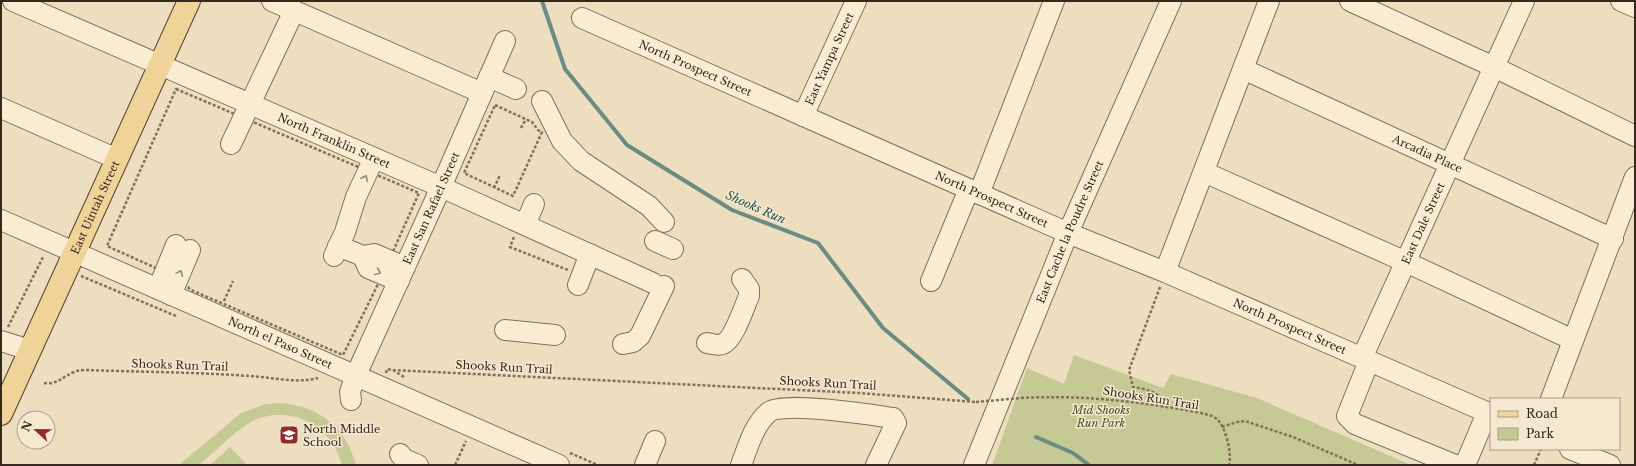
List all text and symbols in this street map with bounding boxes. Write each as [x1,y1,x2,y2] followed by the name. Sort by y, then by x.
[802,9,857,107] street label: East Yampa Street
[637,37,755,100] street label: North Prospect Street
[276,110,393,171] street label: North Franklin Street
[1389,131,1465,176] street label: Arcadia Place
[400,149,463,267] street label: East San Rafael Street
[1033,157,1107,305] street label: East Cache la Poudre Street
[68,158,123,256] street label: East Uintah Street
[933,168,1051,231] street label: North Prospect Street
[360,174,368,182] one-way arrow
[1399,179,1448,266] street label: East Dale Street
[724,187,789,227] water label: Shooks Run
[374,267,381,275] one-way arrow
[176,269,184,276] one-way arrow
[1231,296,1349,357] street label: North Prospect Street
[226,314,335,372] street label: North el Paso Street
[131,356,229,374] street label: Shooks Run Trail
[455,357,553,377] street label: Shooks Run Trail
[779,373,877,393] street label: Shooks Run Trail
[1102,383,1200,413] street label: Shooks Run Trail
[1490,398,1620,450] legend
[1071,403,1130,430] park label: Mid Shooks Run Park
[1526,406,1558,421] text: Road
[16,410,56,450] north arrow
[18,418,35,434] text: N
[303,422,380,449] place label: North Middle School
[278,424,300,446] school or university icon: North Middle School
[1526,426,1554,441] text: Park

